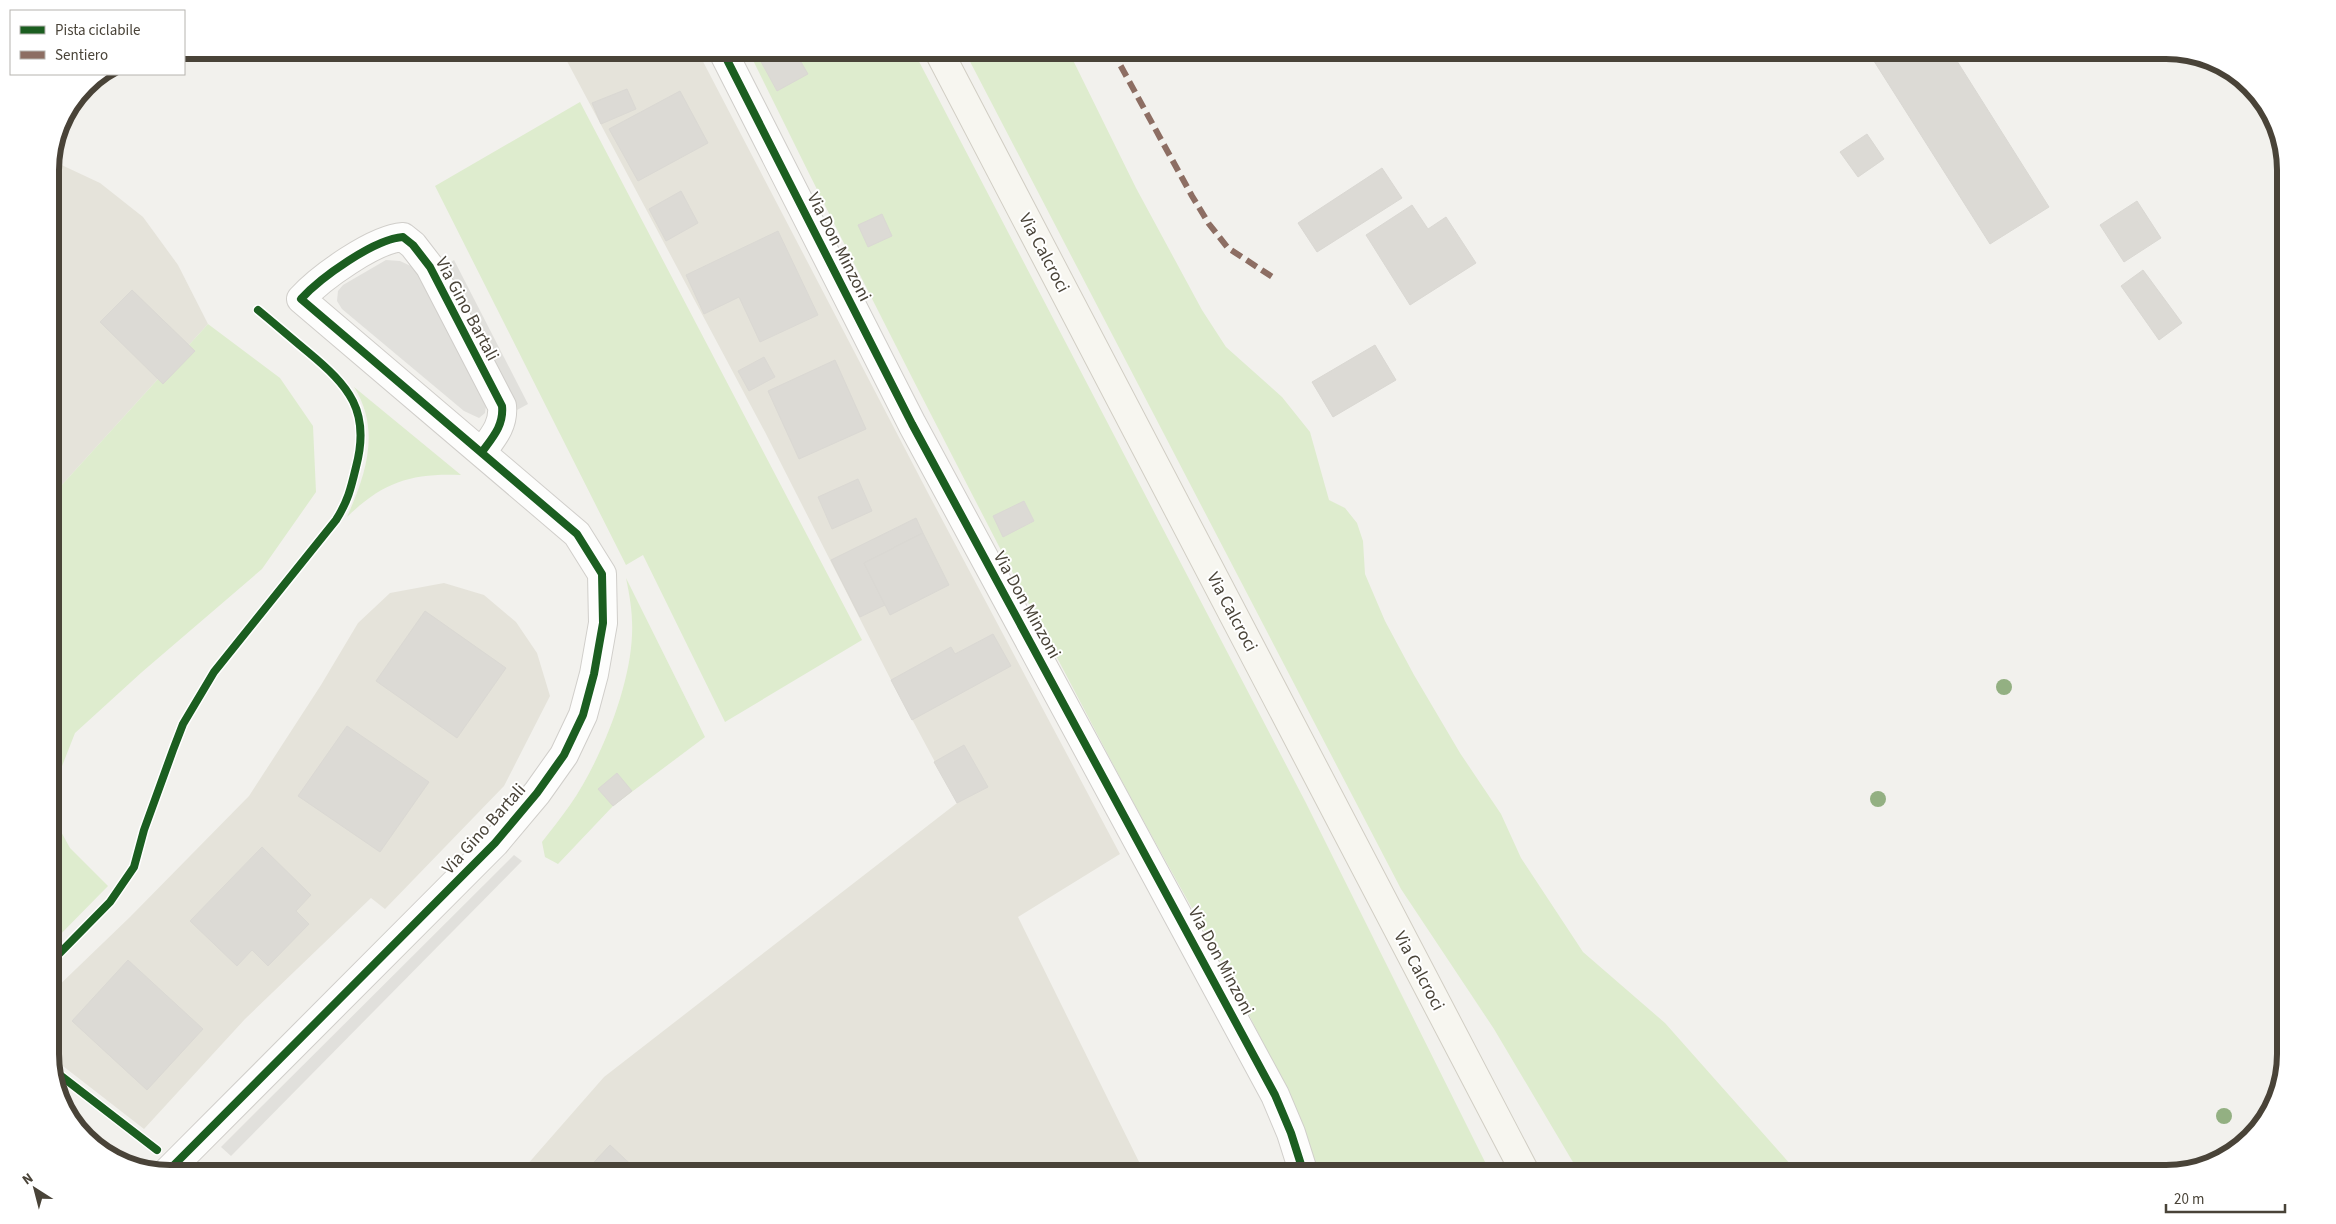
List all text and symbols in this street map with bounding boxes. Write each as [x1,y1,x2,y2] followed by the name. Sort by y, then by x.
[10,10,185,75] legend
[55,20,140,41] text: Pista ciclabile
[55,45,108,66] text: Sentiero
[801,188,877,306] street label: Via Don Minzoni
[1013,209,1075,297] street label: Via Calcroci
[429,252,505,366] street label: Via Gino Bartali
[987,547,1067,663] street label: Via Don Minzoni
[1201,568,1263,656] street label: Via Calcroci
[436,778,532,880] street label: Via Gino Bartali
[1182,902,1260,1020] street label: Via Don Minzoni
[1388,927,1450,1015] street label: Via Calcroci
[10,1164,60,1214] north arrow
[18,1168,38,1190] text: N
[2166,1182,2285,1214] scale bar
[2174,1189,2204,1210] text: 20 m

